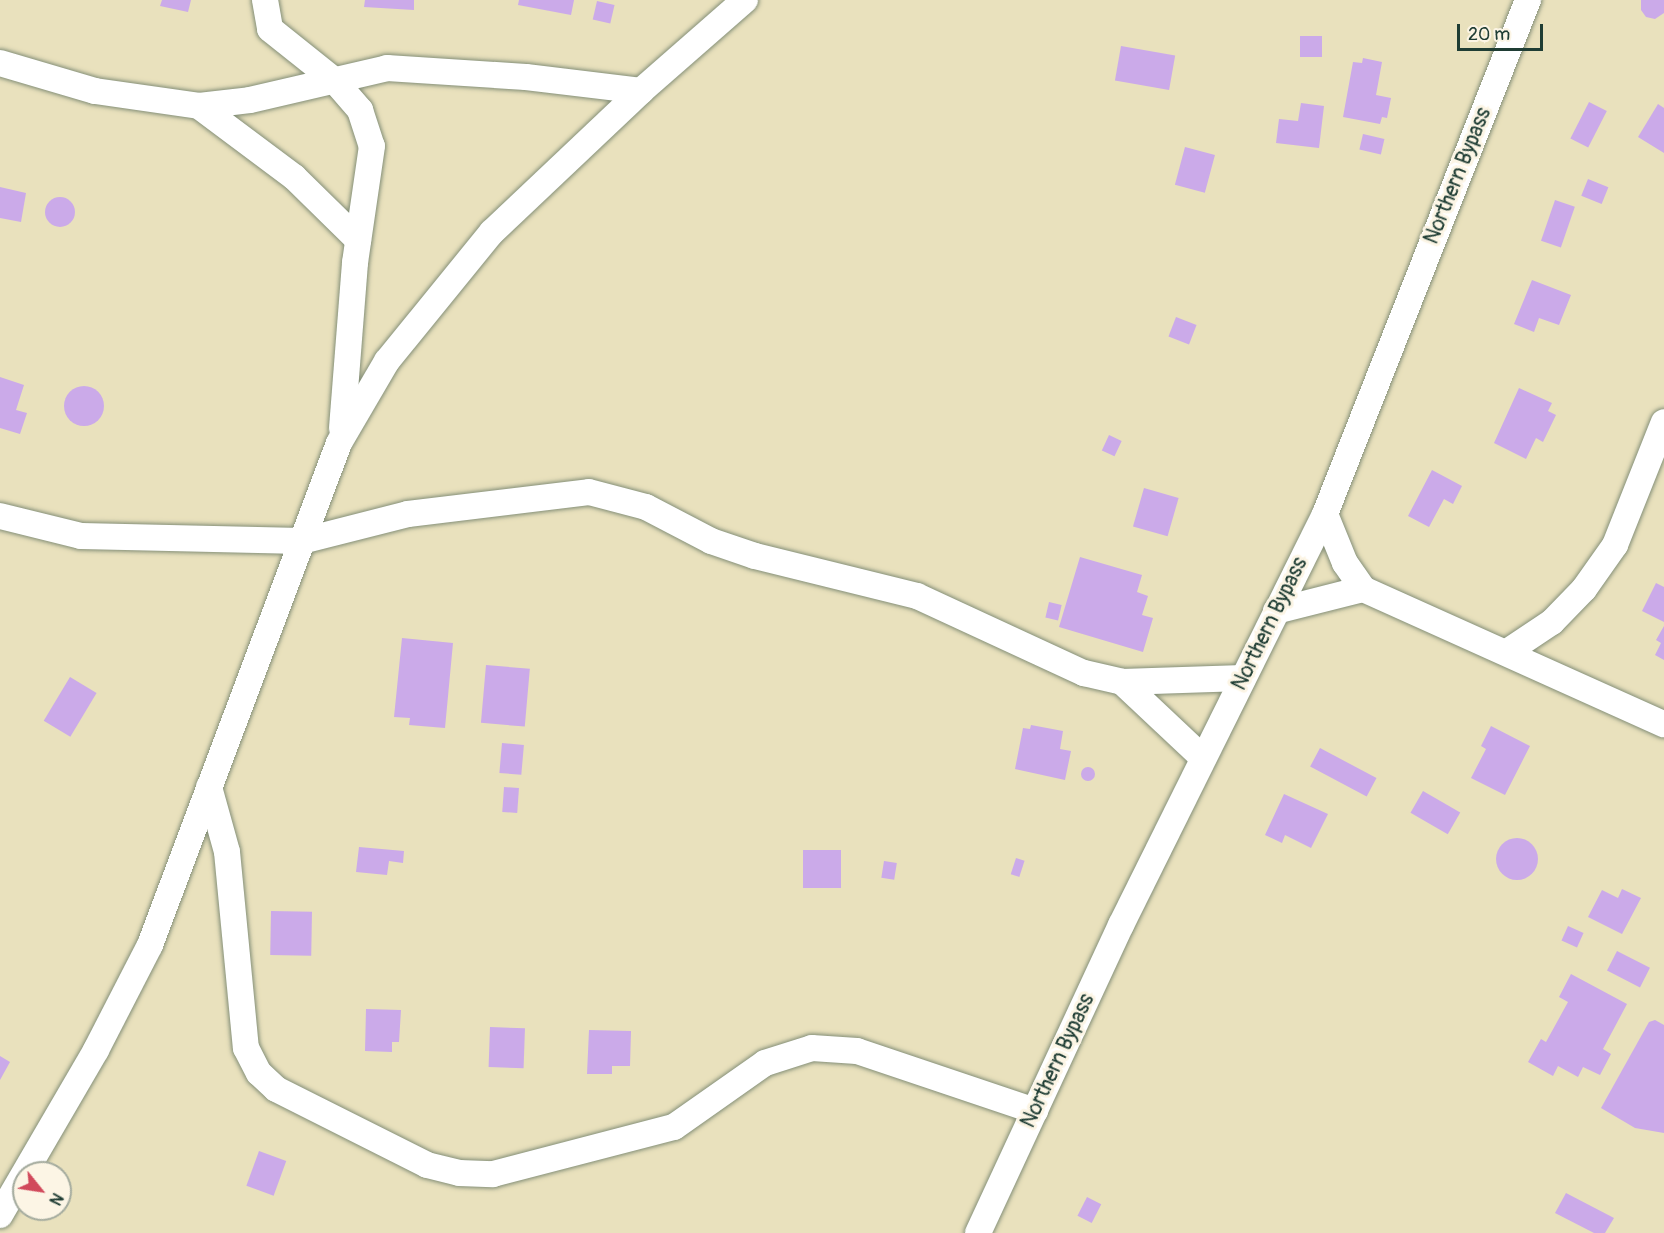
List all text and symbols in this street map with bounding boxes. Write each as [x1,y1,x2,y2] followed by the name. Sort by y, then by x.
[1460,12,1546,50] scale bar
[1468,23,1510,46] text: 20 m
[1419,104,1497,248] street label: Northern Bypass
[1227,553,1313,695] street label: Northern Bypass
[1016,990,1100,1132] street label: Northern Bypass
[12,1161,72,1221] north arrow
[44,1189,67,1209] text: N

